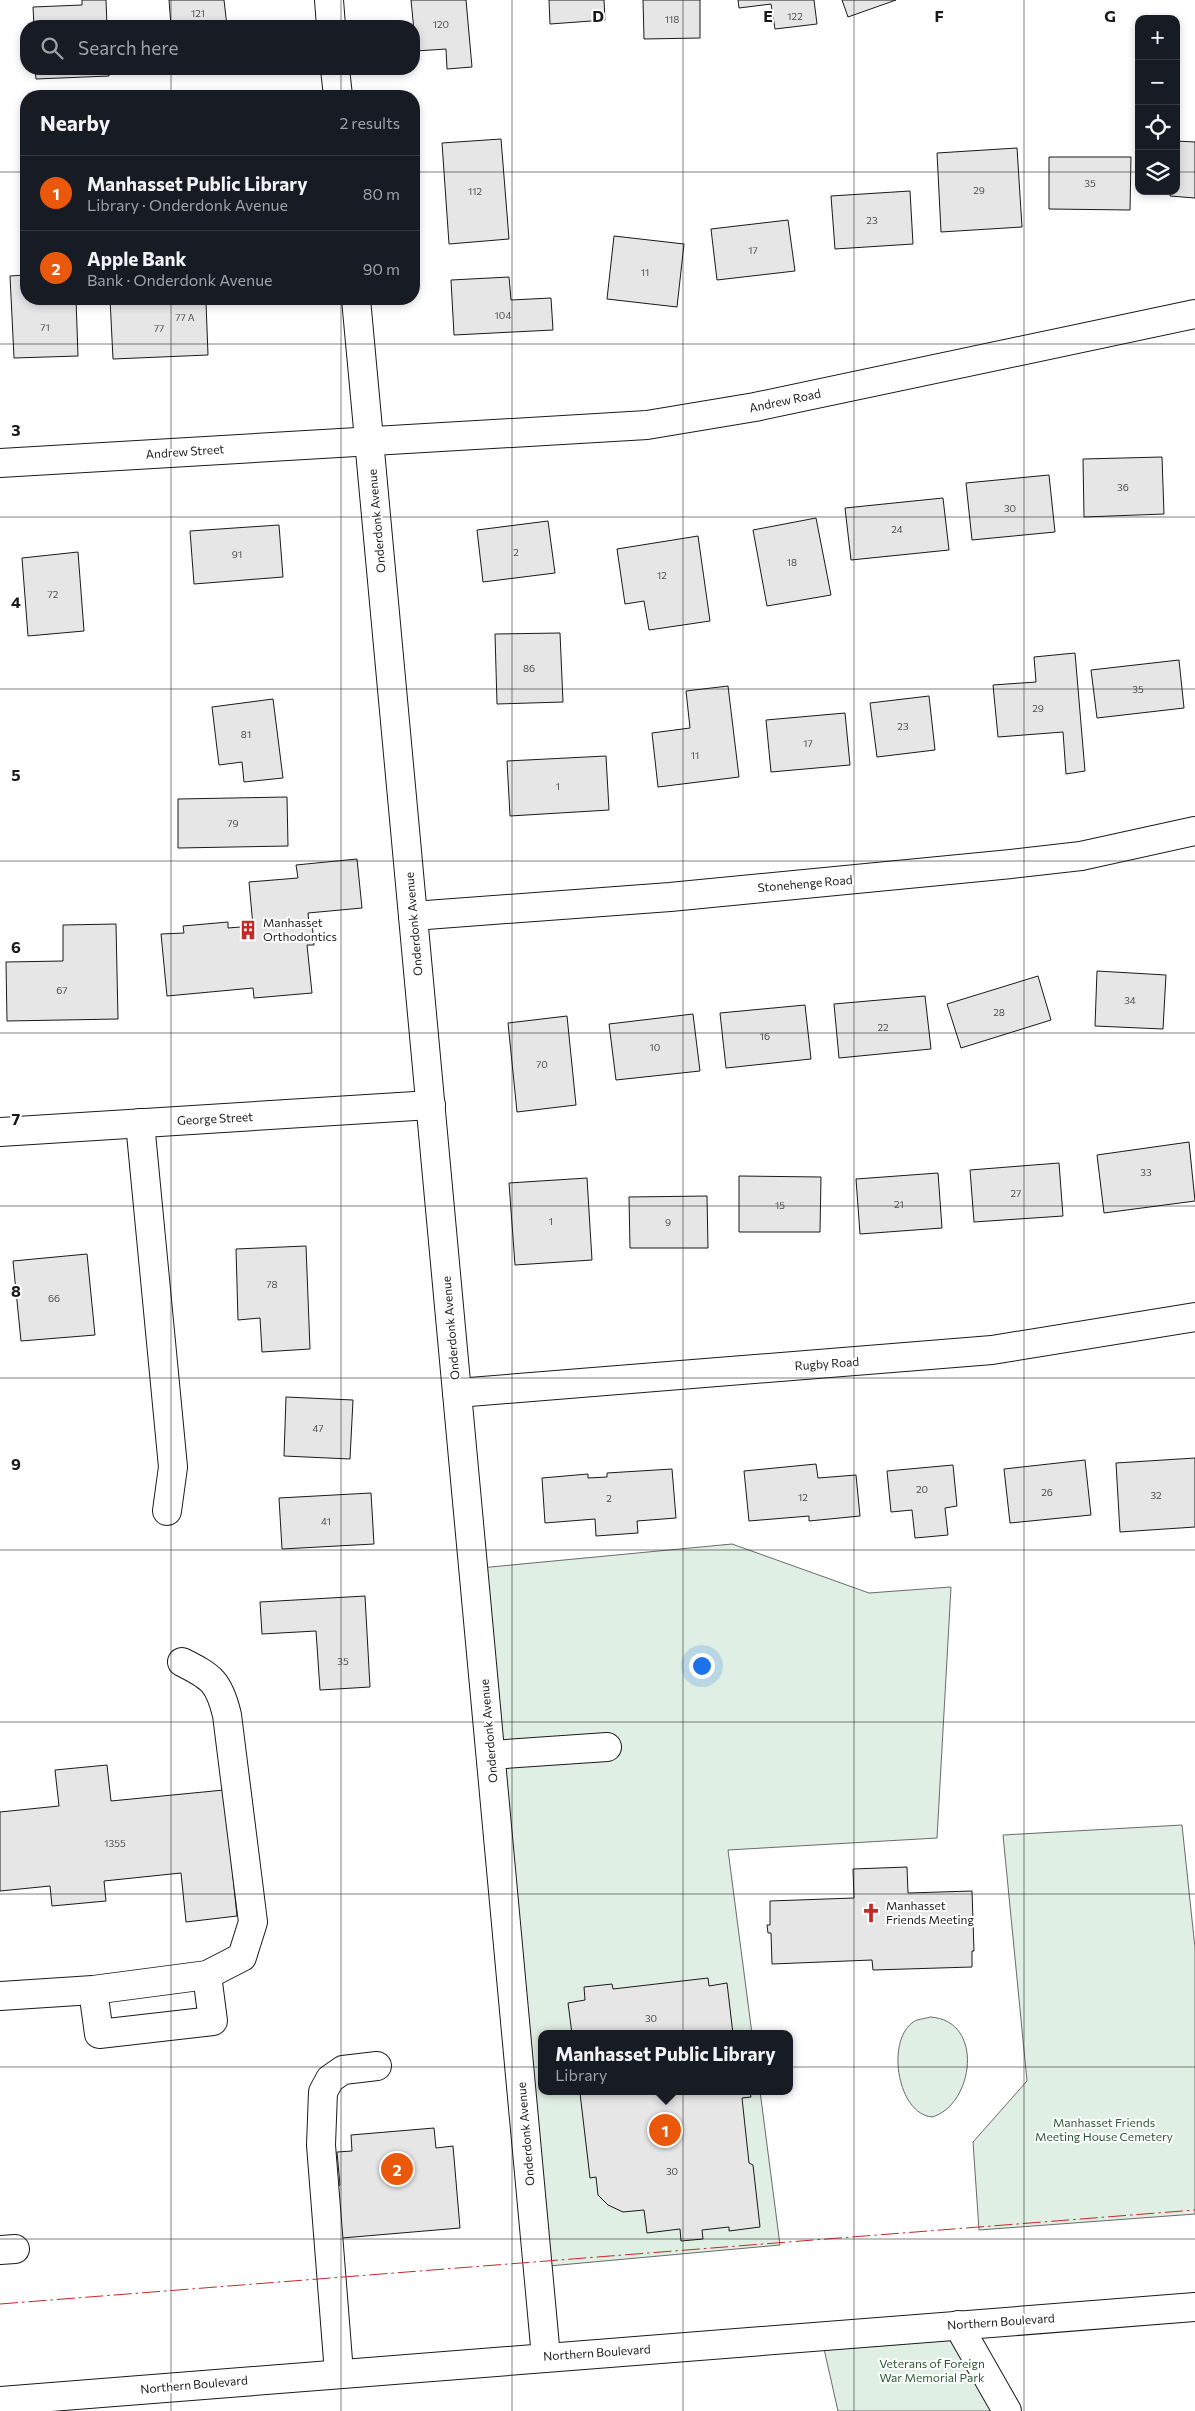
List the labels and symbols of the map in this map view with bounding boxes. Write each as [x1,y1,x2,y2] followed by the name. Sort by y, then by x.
[592,6,604,25] text: D
[763,6,773,25] text: E
[934,6,944,25] text: F
[1104,6,1116,25] text: G
[191,7,205,19] house number: 121
[787,10,803,22] house number: 122
[665,13,679,25] house number: 118
[433,18,449,30] house number: 120
[1084,177,1096,189] house number: 35
[973,184,985,196] house number: 29
[468,185,482,197] house number: 112
[866,214,878,226] house number: 23
[748,244,758,256] house number: 17
[641,266,649,278] house number: 11
[495,309,511,321] house number: 104
[175,311,195,323] house number: 77 A
[40,321,50,333] house number: 71
[154,322,164,334] house number: 77
[748,386,822,414] street label: Andrew Road
[11,420,21,439] text: 3
[145,441,225,461] street label: Andrew Street
[364,469,388,574] street label: Onderdonk Avenue
[1117,481,1129,493] house number: 36
[1004,502,1016,514] house number: 30
[891,523,903,535] house number: 24
[513,546,519,558] house number: 2
[232,548,242,560] house number: 91
[787,556,797,568] house number: 18
[657,569,667,581] house number: 12
[48,588,59,600] house number: 72
[11,592,21,611] text: 4
[523,662,535,674] house number: 86
[1132,683,1144,695] house number: 35
[1032,702,1044,714] house number: 29
[897,720,909,732] house number: 23
[241,728,251,740] house number: 81
[803,737,813,749] house number: 17
[691,749,699,761] house number: 11
[11,765,21,784] text: 5
[556,780,560,792] house number: 1
[227,817,239,829] house number: 79
[401,872,425,977] street label: Onderdonk Avenue
[757,872,853,894] street label: Stonehenge Road
[263,915,337,943] place label: Manhasset Orthodontics
[237,919,259,941] building icon: Manhasset Orthodontics
[11,937,21,956] text: 6
[56,984,68,996] house number: 67
[1124,994,1136,1006] house number: 34
[993,1006,1005,1018] house number: 28
[877,1021,889,1033] house number: 22
[760,1030,770,1042] house number: 16
[650,1041,660,1053] house number: 10
[536,1058,548,1070] house number: 70
[12,1109,21,1128] text: 7
[177,1109,253,1127] street label: George Street
[1140,1166,1152,1178] house number: 33
[1011,1187,1021,1199] house number: 27
[894,1198,904,1210] house number: 21
[775,1199,785,1211] house number: 15
[549,1215,553,1227] house number: 1
[665,1216,671,1228] house number: 9
[438,1276,462,1381] street label: Onderdonk Avenue
[266,1278,278,1290] house number: 78
[11,1281,21,1300] text: 8
[48,1292,60,1304] house number: 66
[794,1354,860,1372] street label: Rugby Road
[312,1422,324,1434] house number: 47
[11,1454,21,1473] text: 9
[916,1483,928,1495] house number: 20
[1041,1486,1053,1498] house number: 26
[1150,1489,1162,1501] house number: 32
[798,1491,808,1503] house number: 12
[606,1492,612,1504] house number: 2
[321,1515,331,1527] house number: 41
[689,1653,715,1679] your location
[337,1655,349,1667] house number: 35
[476,1679,500,1784] street label: Onderdonk Avenue
[104,1837,126,1849] house number: 1355
[886,1898,974,1926] place label: Manhasset Friends Meeting
[860,1902,882,1924] church icon: Manhasset Friends Meeting
[645,2012,657,2024] house number: 30
[513,2082,537,2187] street label: Onderdonk Avenue
[649,2111,681,2149] pin: 1
[1035,2115,1173,2143] park label: Manhasset Friends Meeting House Cemetery
[381,2150,413,2188] pin: 2
[666,2165,678,2177] house number: 30
[947,2310,1055,2332] street label: Northern Boulevard
[543,2341,651,2363] street label: Northern Boulevard
[879,2356,985,2384] park label: Veterans of Foreign War Memorial Park
[140,2372,248,2396] street label: Northern Boulevard

